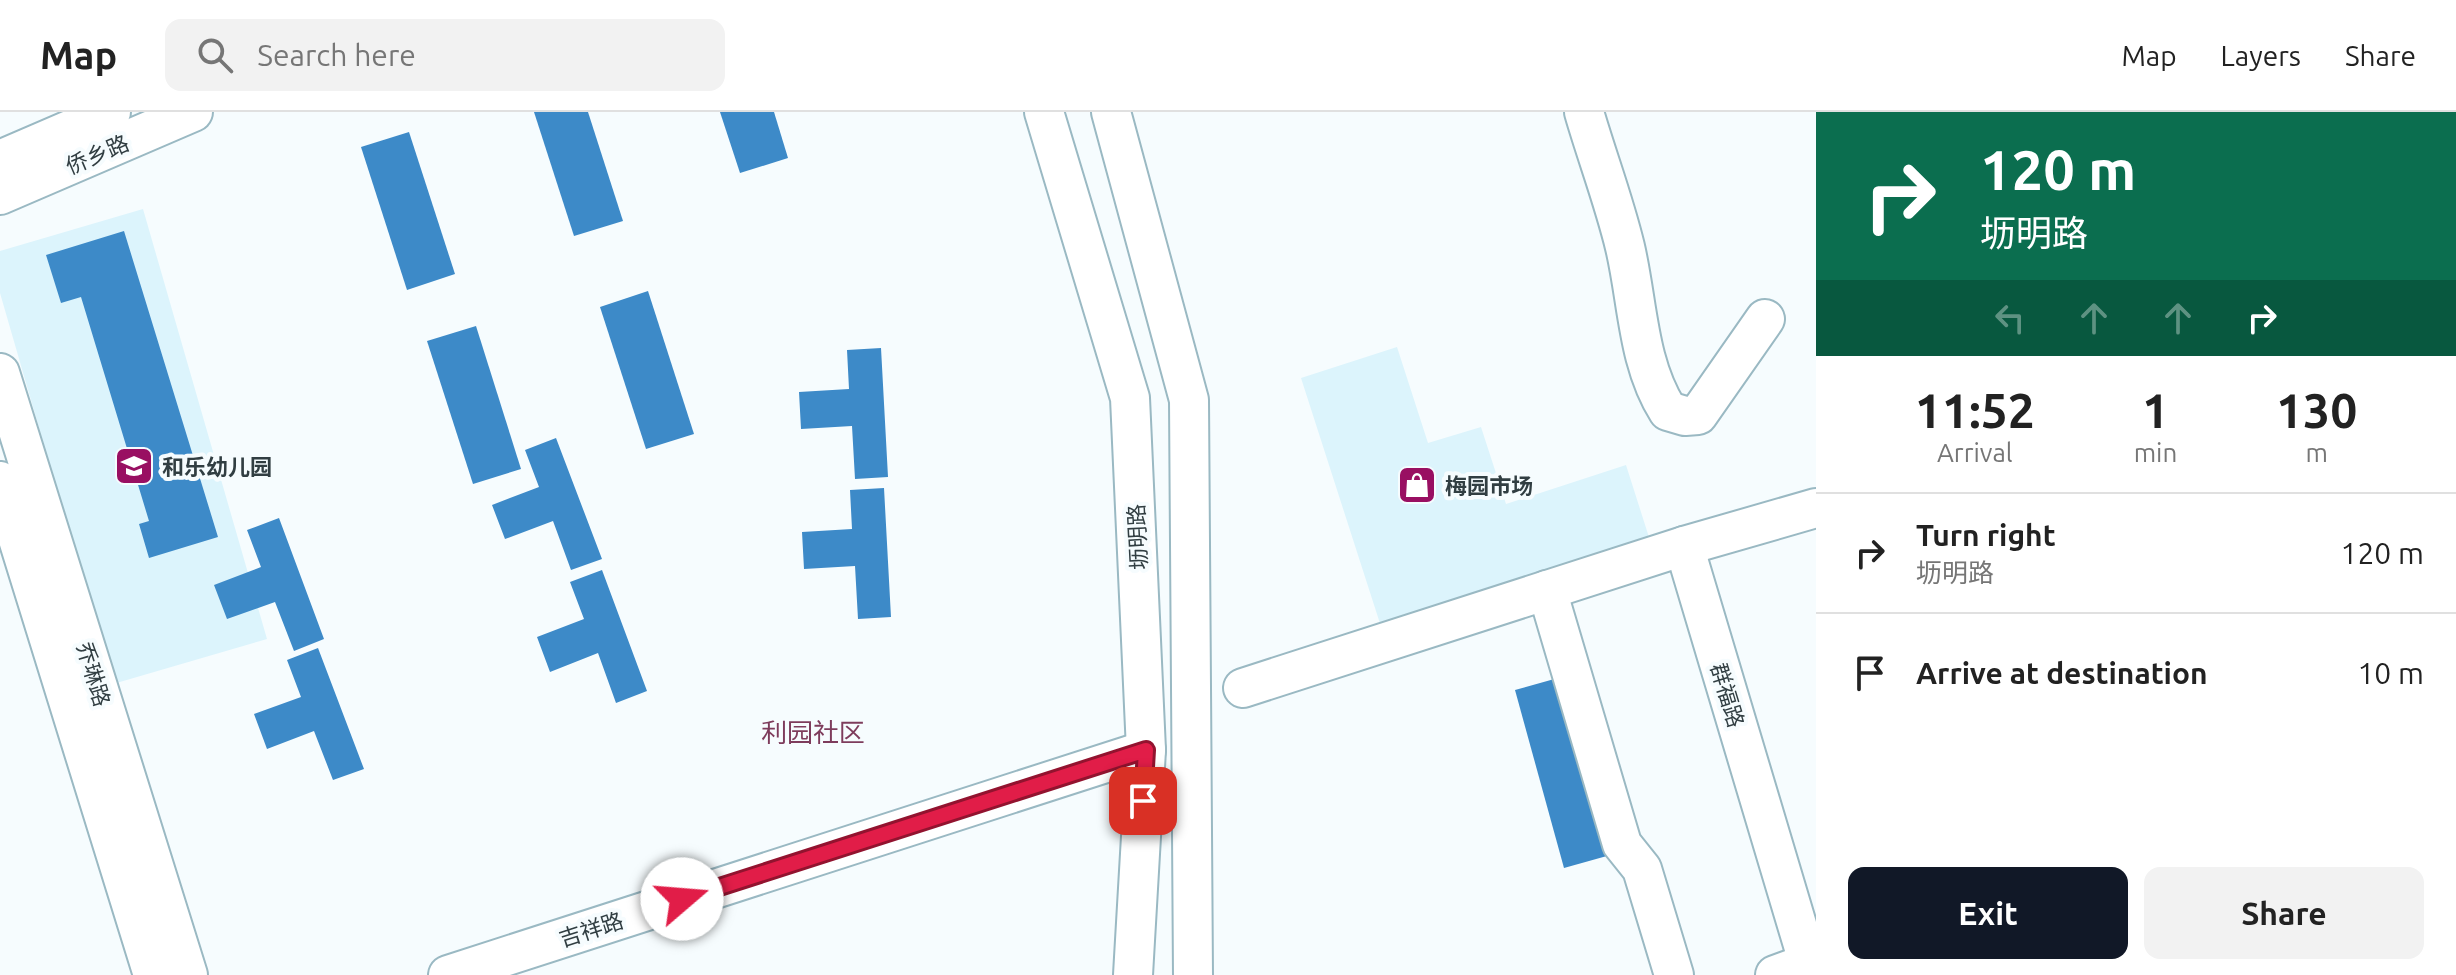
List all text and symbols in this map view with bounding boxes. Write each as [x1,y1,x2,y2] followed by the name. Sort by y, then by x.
[165,19,725,91] search box
[193,33,237,77] icon: search
[40,34,117,76] text: Map
[257,38,416,72] text: Search here
[2121,40,2177,71] text: Map
[2221,40,2301,71] text: Layers
[2345,40,2416,71] text: Share
[62,130,132,178] street label: 侨乡路
[1980,138,2136,201] text: 120 m
[1848,144,1952,248] icon: right
[1980,212,2088,253] text: 坜明路
[1988,296,2032,340] icon: left
[2072,296,2116,340] icon: ahead
[2156,296,2200,340] icon: ahead
[2240,296,2284,340] icon: right
[1915,383,2035,437] text: 11:52
[2142,383,2169,437] text: 1
[2276,383,2357,437] text: 130
[1937,438,2013,467] text: Arrival
[2134,438,2177,467] text: min
[2305,438,2328,467] text: m
[113,445,155,487] school or university icon: 和乐幼儿园
[162,454,272,479] place label: 和乐幼儿园
[1396,464,1438,506] shop icon: 梅园市场
[1445,473,1533,498] place label: 梅园市场
[1123,503,1151,571] street label: 坜明路
[1916,518,2056,552] text: Turn right
[1848,531,1892,575] icon: right
[2340,536,2424,570] text: 120 m
[1916,558,1994,587] text: 坜明路
[72,639,116,709] street label: 乔琳路
[1848,651,1892,695] icon: arrive
[1916,656,2208,690] text: Arrive at destination
[2357,656,2424,690] text: 10 m
[1706,660,1750,730] street label: 群福路
[761,718,865,747] district label: 利园社区
[1109,767,1177,835] pin
[1121,779,1165,823] icon: arrive
[640,857,724,941] position arrow
[1848,867,2128,959] button: Exit
[2144,867,2424,959] button: Share
[556,907,626,951] street label: 吉祥路

